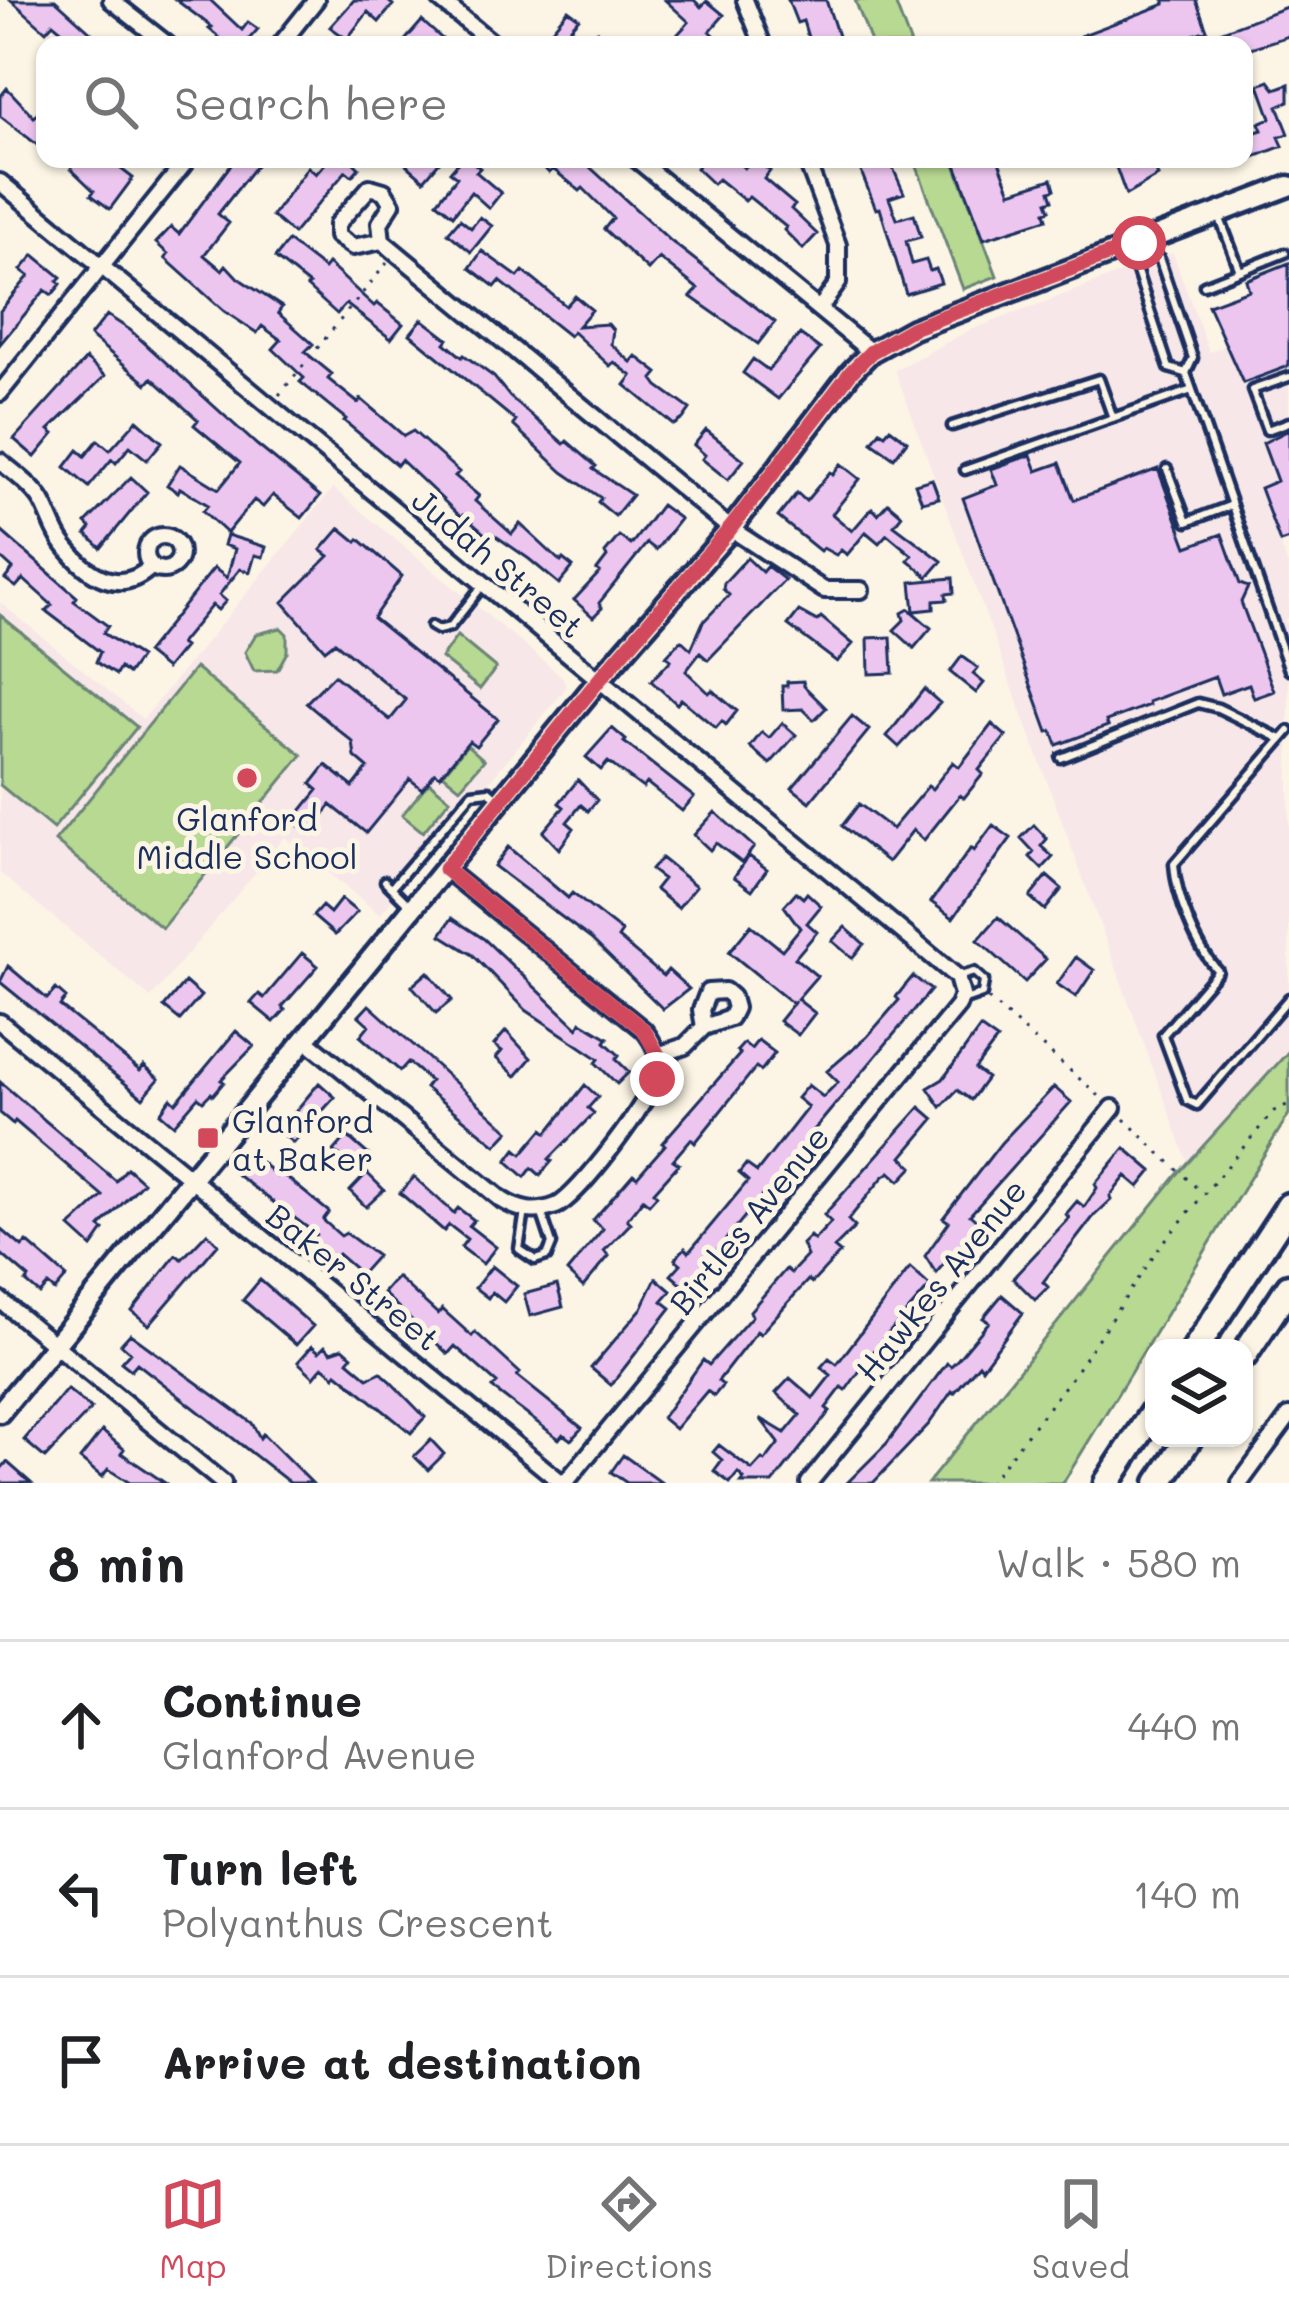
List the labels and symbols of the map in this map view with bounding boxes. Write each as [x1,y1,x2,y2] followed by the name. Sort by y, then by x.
[1112,216,1166,270] route start
[404,477,594,647] street label: Judah Street
[234,765,260,791] marker: Glanford Middle School
[136,796,358,877] place label: Glanford Middle School
[630,1052,684,1106] route end
[232,1098,373,1179] place label: Glanford at Baker
[659,1116,837,1322] street label: Birtles Avenue
[195,1125,221,1151] marker: Glanford at Baker
[845,1169,1035,1389] street label: Hawkes Avenue
[258,1193,450,1359] street label: Baker Street

